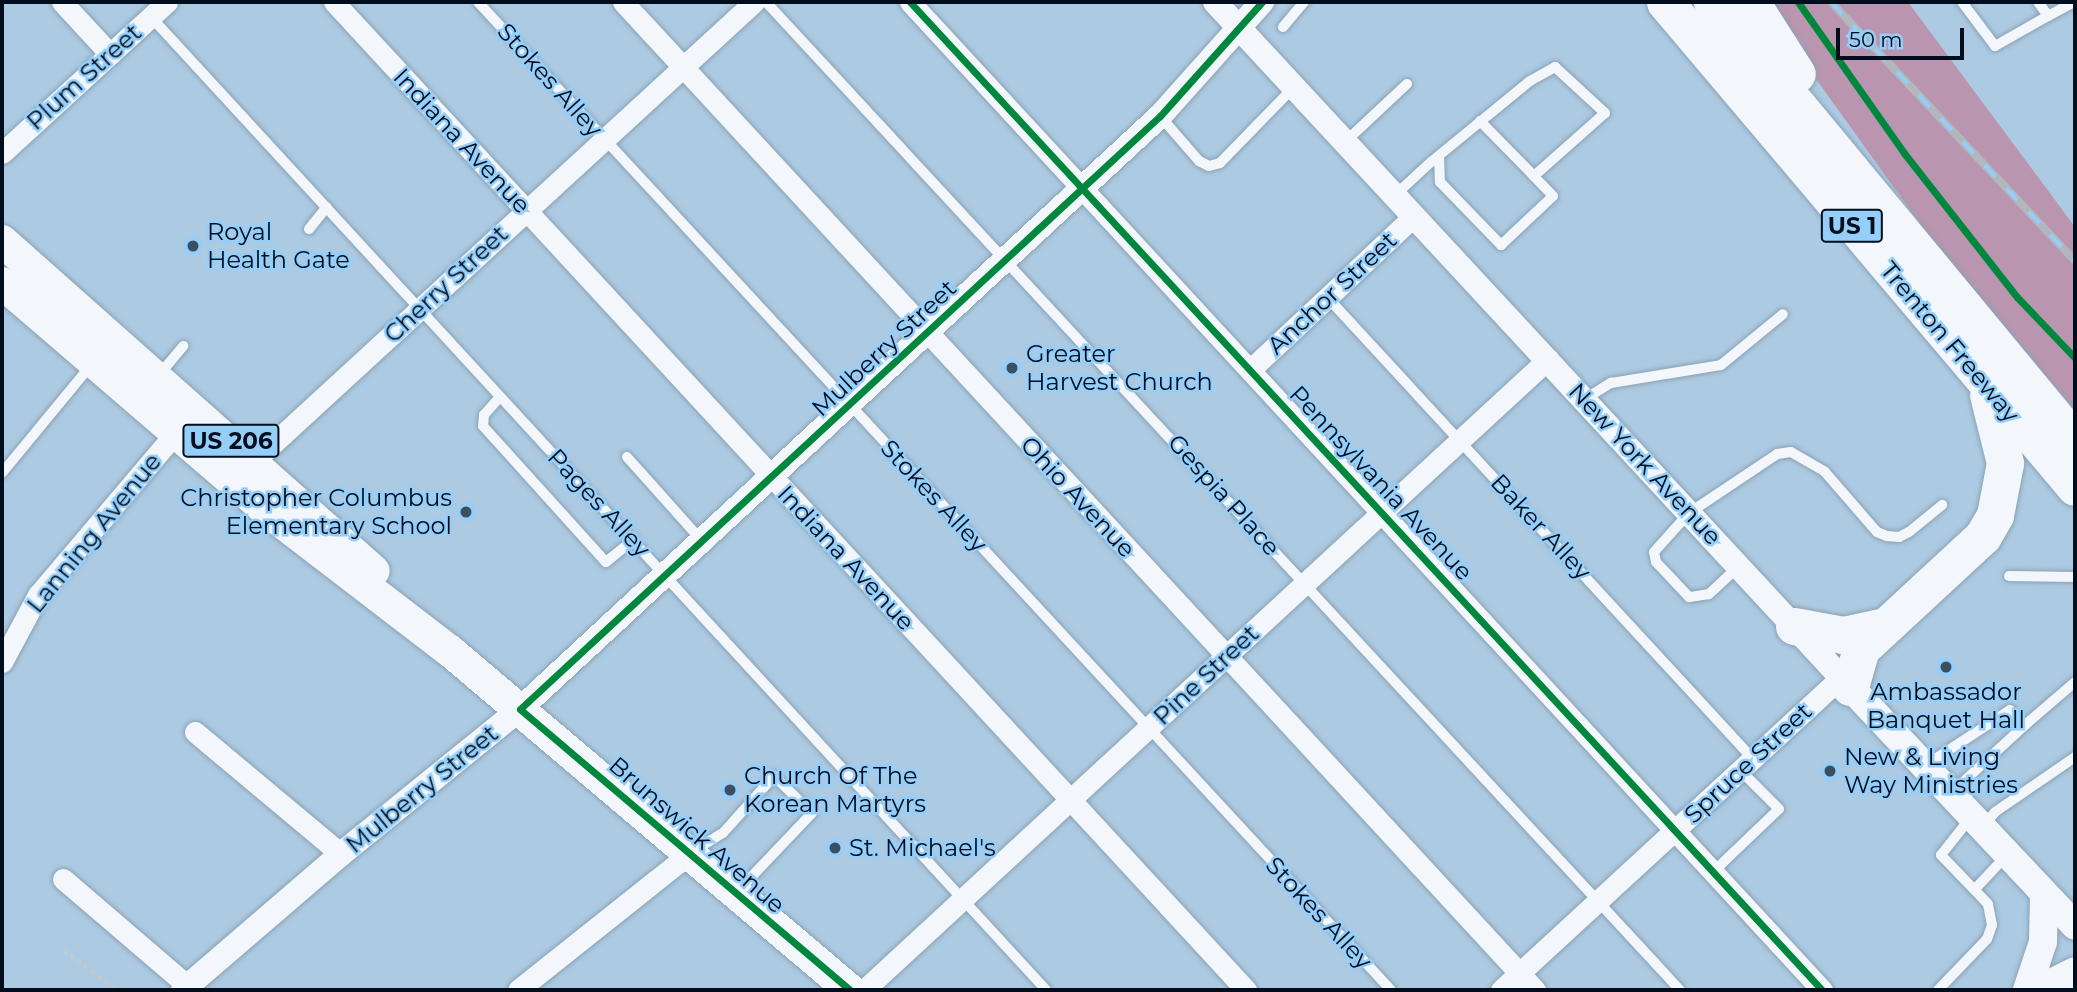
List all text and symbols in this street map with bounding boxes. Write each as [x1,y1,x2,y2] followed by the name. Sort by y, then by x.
[1839,14,1967,58] scale bar
[491,17,609,143] street label: Stokes Alley
[21,18,147,136] street label: Plum Street
[1849,27,1903,52] text: 50 m
[387,63,537,219] street label: Indiana Avenue
[1820,206,1884,246] road number: US 1
[207,218,350,274] place label: Royal Health Gate
[378,219,514,349] street label: Cherry Street
[1261,226,1403,360] street label: Anchor Street
[185,238,201,254] marker: Royal Health Gate
[1874,256,2026,428] street label: Trenton Freeway
[806,274,962,422] street label: Mulberry Street
[1026,340,1213,396] place label: Greater Harvest Church
[1004,360,1020,376] marker: Greater Harvest Church
[1563,377,1727,551] street label: New York Avenue
[1283,380,1479,586] street label: Pennsylvania Avenue
[182,422,280,461] road number: US 206
[1162,428,1286,562] street label: Gespia Place
[1015,431,1141,563] street label: Ohio Avenue
[875,434,993,558] street label: Stokes Alley
[542,443,656,563] street label: Pages Alley
[21,447,167,619] street label: Lanning Avenue
[1485,468,1597,586] street label: Baker Alley
[771,480,921,636] street label: Indiana Avenue
[180,484,452,540] place label: Christopher Columbus Elementary School
[458,504,474,520] marker: Christopher Columbus Elementary School
[1147,619,1265,731] street label: Pine Street
[1938,659,1954,675] marker: Ambassador Banquet Hall
[1867,678,2025,734] place label: Ambassador Banquet Hall
[1678,697,1818,829] street label: Spruce Street
[340,719,504,859] street label: Mulberry Street
[1844,743,2018,799] place label: New & Living Way Ministries
[603,751,791,919] street label: Brunswick Avenue
[744,762,926,818] place label: Church Of The Korean Martyrs
[1822,763,1838,779] marker: New & Living Way Ministries
[722,782,738,798] marker: Church Of The Korean Martyrs
[849,834,996,862] place label: St. Michael's
[827,840,843,856] marker: St. Michael's
[1260,851,1378,975] street label: Stokes Alley

